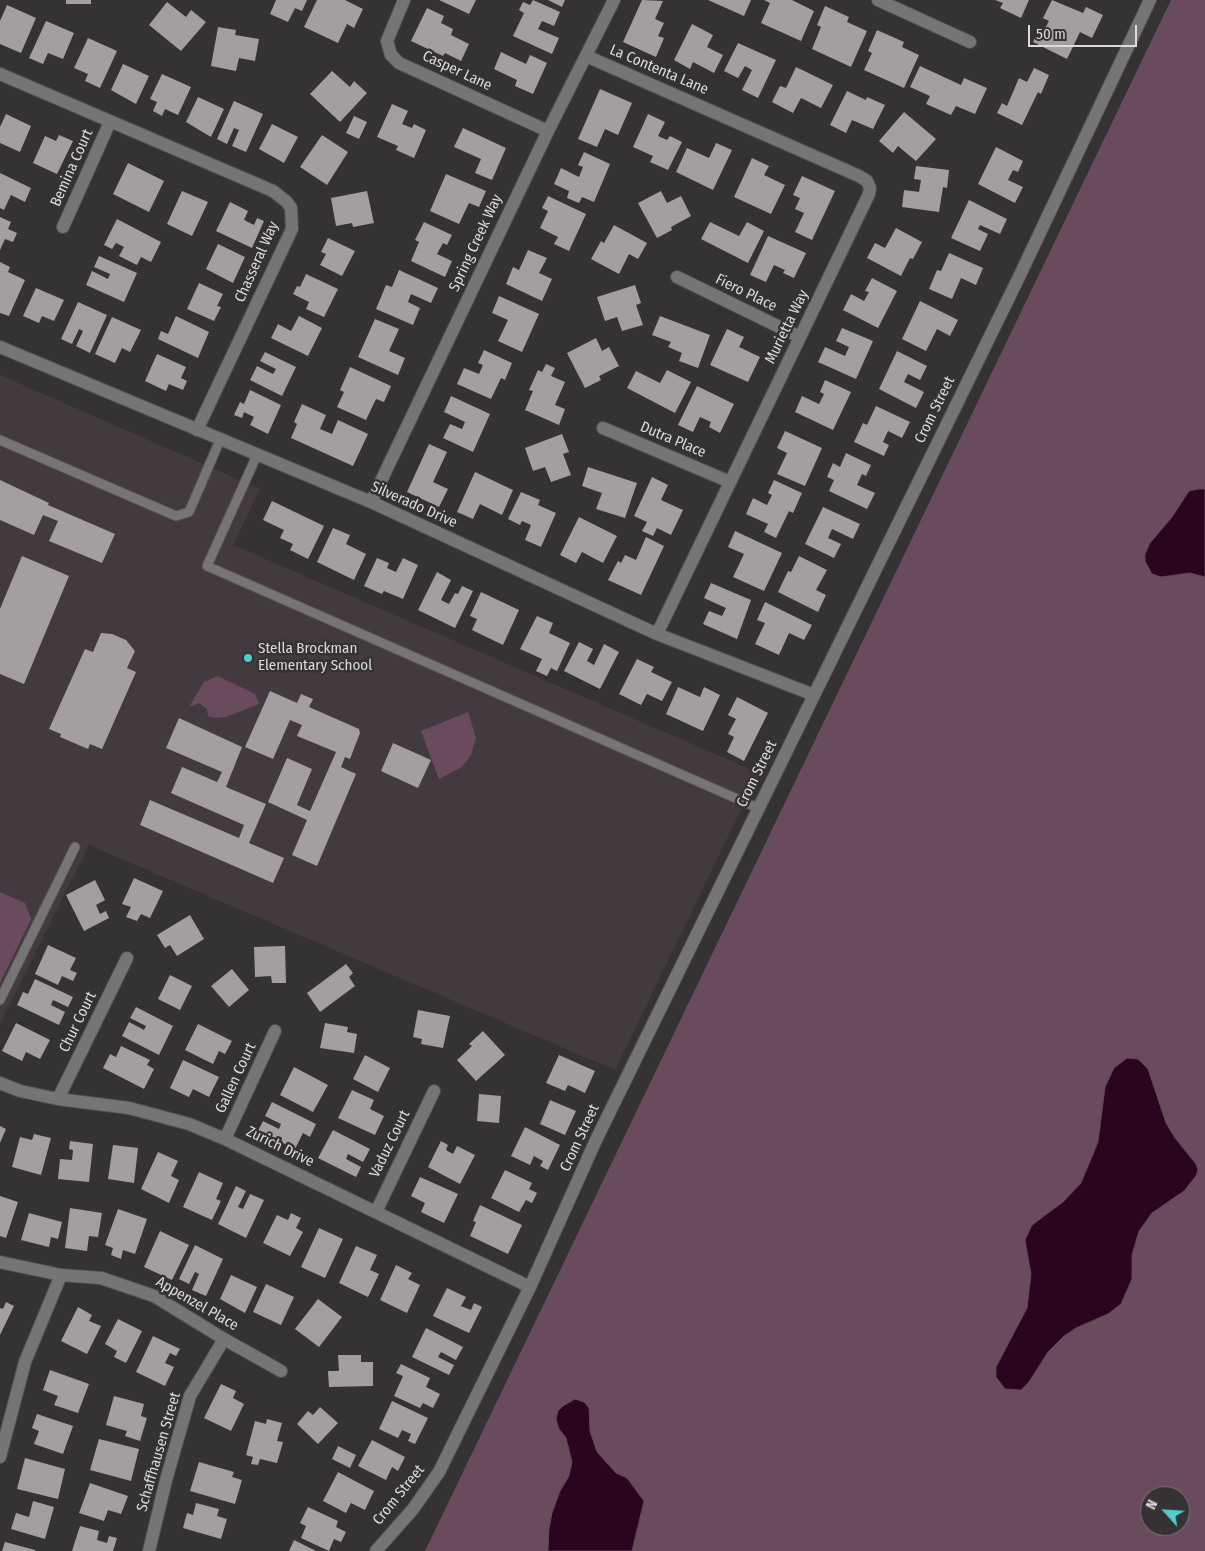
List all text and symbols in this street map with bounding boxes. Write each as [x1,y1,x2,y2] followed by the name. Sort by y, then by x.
[1030,15,1139,47] scale bar
[1036,25,1066,43] text: 50 m
[607,41,711,99] street label: La Contenta Lane
[419,47,495,95] street label: Casper Lane
[47,126,97,210] street label: Bemina Court
[446,192,506,294] street label: Spring Creek Way
[231,219,283,305] street label: Chasseral Way
[712,270,780,316] street label: Fiero Place
[761,287,813,367] street label: Murietta Way
[911,374,959,446] street label: Crom Street
[637,418,709,462] street label: Dutra Place
[368,478,460,532] street label: Silverado Drive
[258,640,372,675] place label: Stella Brockman Elementary School
[242,652,254,664] marker: Stella Brockman Elementary School
[733,738,781,810] street label: Crom Street
[56,989,100,1055] street label: Chur Court
[212,1040,260,1116] street label: Gallen Court
[557,1102,603,1174] street label: Crom Street
[366,1107,414,1181] street label: Vaduz Court
[243,1123,317,1171] street label: Zurich Drive
[153,1273,241,1335] street label: Appenzel Place
[133,1390,185,1514] street label: Schaffhausen Street
[369,1461,429,1529] street label: Crom Street
[1140,1486,1190,1536] north arrow
[1142,1497,1161,1512] text: N

